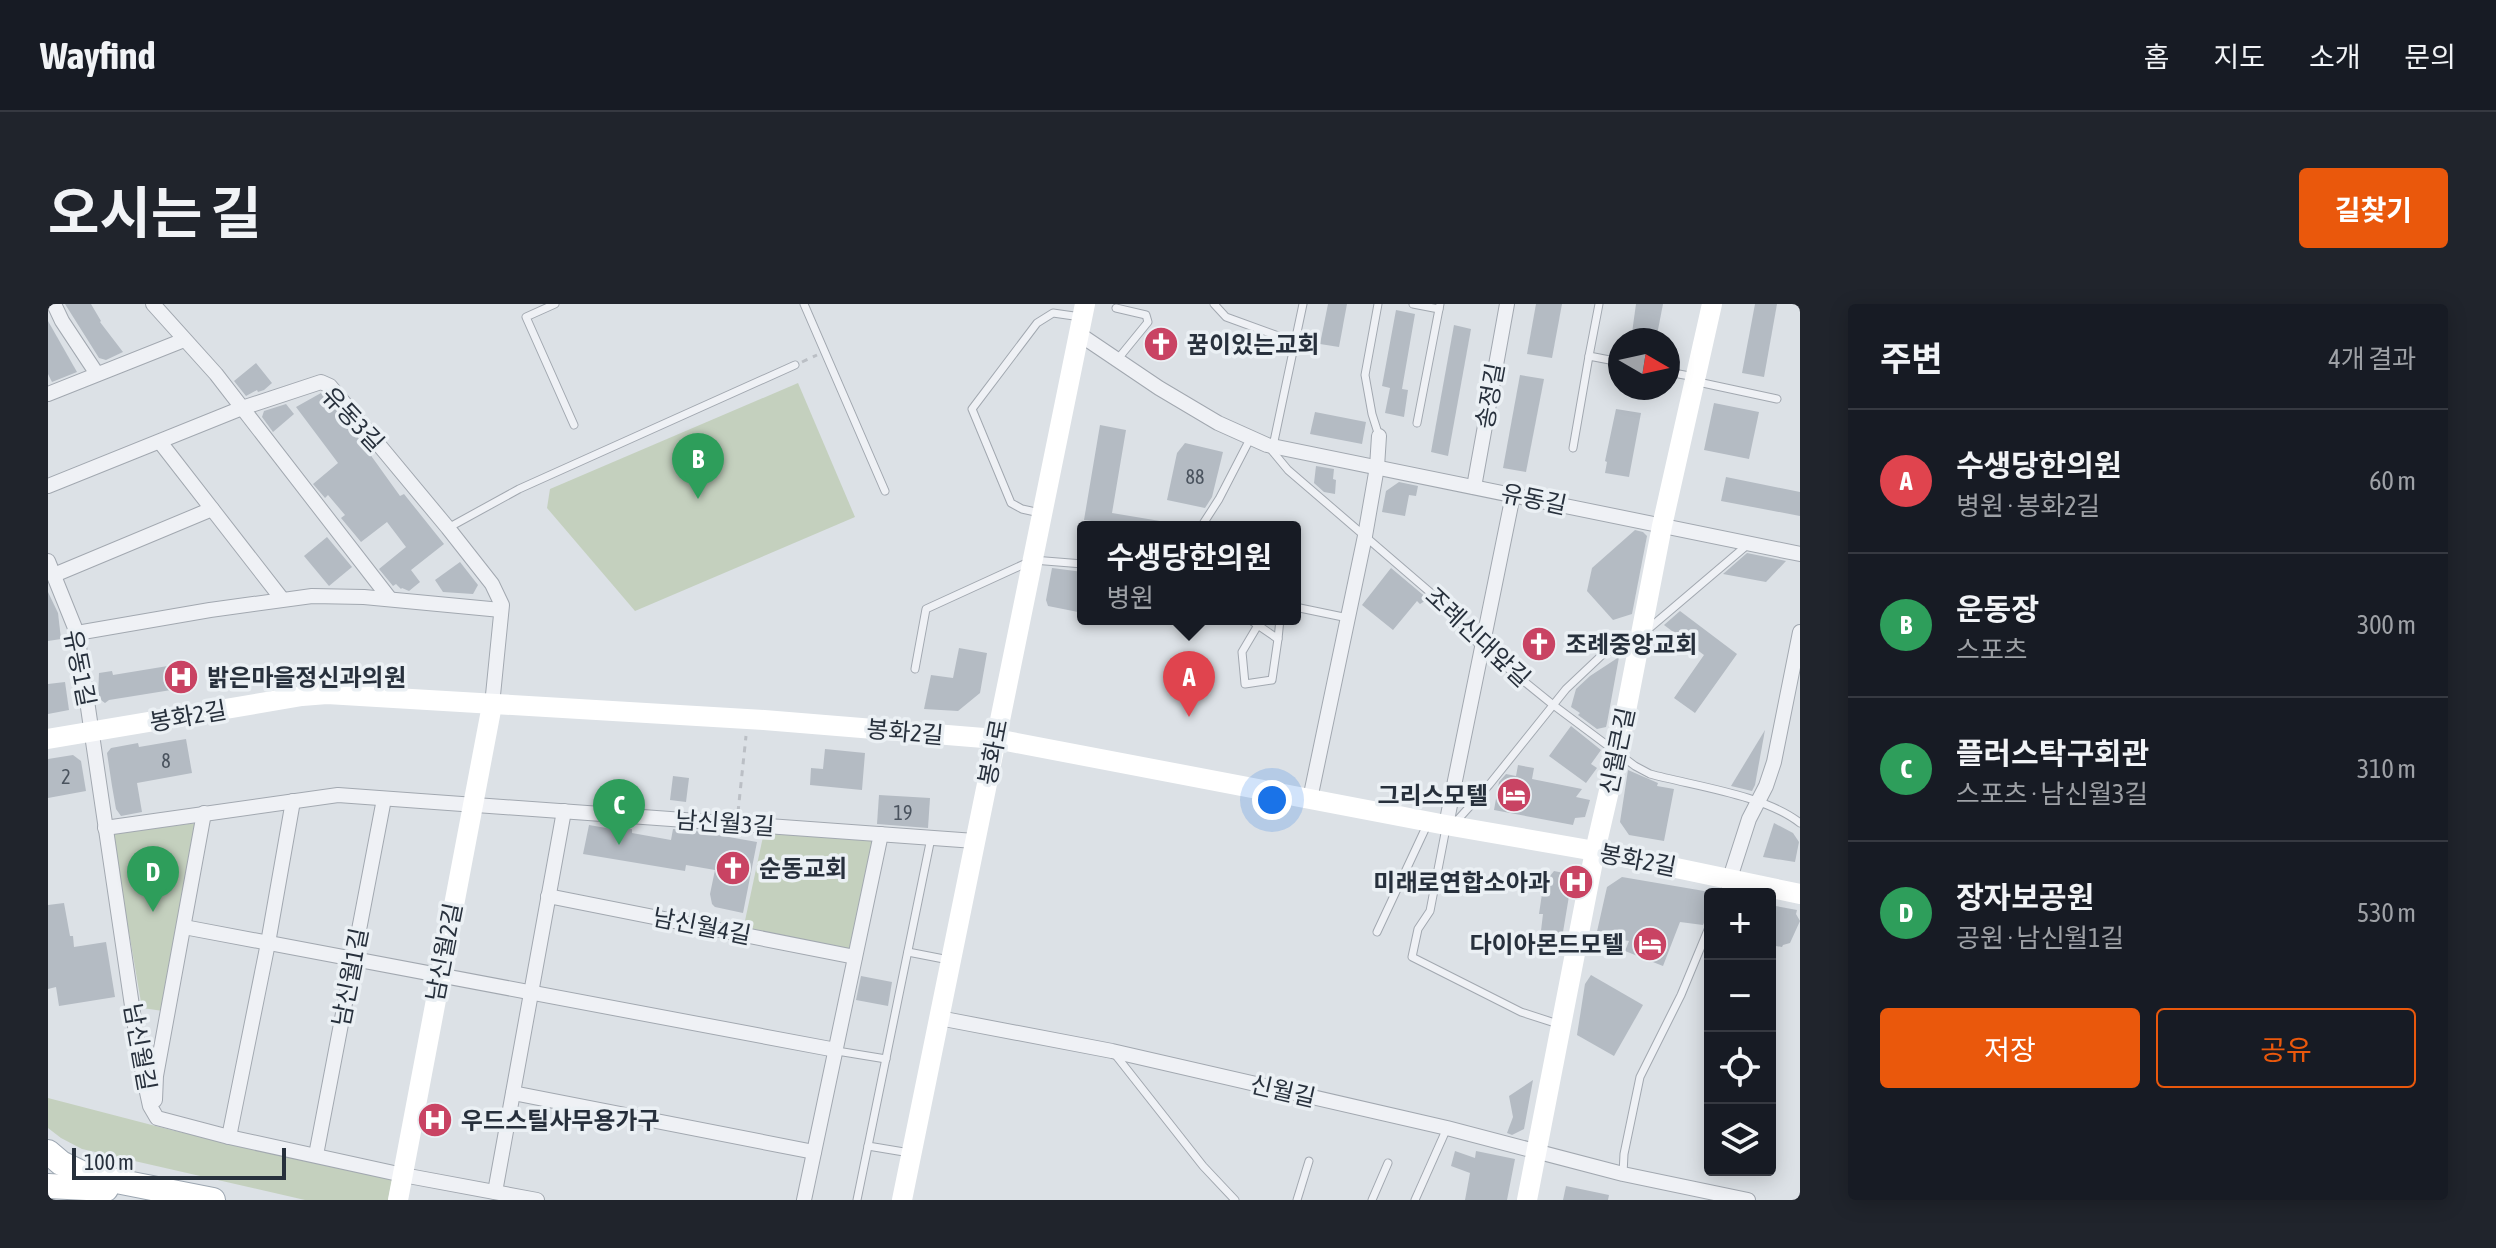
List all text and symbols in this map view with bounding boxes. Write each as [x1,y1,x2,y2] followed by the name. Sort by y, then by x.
[40,34,155,77] text: Wayfind
[2144,41,2169,73] text: 홈
[2213,41,2265,73] text: 지도
[2309,41,2360,73] text: 소개
[2404,41,2456,73] text: 문의
[2299,168,2448,248] button: 길찾기
[48,181,262,245] text: 오시는 길
[1142,325,1180,363] church icon: 꿈이있는교회
[1608,328,1680,400] north arrow
[1187,331,1319,358] place label: 꿈이있는교회
[1880,339,1943,378] text: 주변
[2328,344,2416,374] text: 4개 결과
[1471,361,1509,431] street label: 송정길
[317,381,389,457] street label: 유동3길
[672,433,724,499] pin: B
[1956,448,2122,482] text: 수생당한의원
[1186,465,1204,488] house number: 88
[1900,466,1912,496] text: A
[2369,466,2416,496] text: 60 m
[1499,479,1569,519] street label: 유동길
[1956,491,2101,521] text: 병원 · 봉화2길
[1077,521,1301,625] popup
[1106,540,1272,574] text: 수생당한의원
[1420,582,1536,692] street label: 조례신대앞길
[1106,583,1154,613] text: 병원
[1956,592,2039,626] text: 운동장
[1900,610,1912,640] text: B
[2357,610,2416,640] text: 300 m
[1520,625,1558,663] church icon: 조례중앙교회
[59,627,101,709] street label: 유동1길
[1565,631,1697,658] place label: 조례중앙교회
[1956,635,2028,665] text: 스포츠
[1163,651,1215,717] pin: A
[162,658,200,696] hospital icon: 밝은마을정신과의원
[207,664,406,691] place label: 밝은마을정신과의원
[147,696,229,736] street label: 봉화2길
[1595,705,1639,797] street label: 신월큰길
[865,715,945,749] street label: 봉화2길
[973,717,1013,787] street label: 봉화로
[1956,736,2149,770] text: 플러스탁구회관
[161,749,171,772] house number: 8
[1900,754,1912,784] text: C
[2357,754,2416,784] text: 310 m
[61,765,71,788] house number: 2
[1495,776,1533,814] hotel icon: 그리스모텔
[593,779,645,845] pin: C
[1956,779,2148,809] text: 스포츠 · 남신월3길
[1252,780,1292,820] your location
[1378,782,1488,809] place label: 그리스모텔
[894,801,912,824] house number: 19
[674,806,776,840] street label: 남신월3길
[1597,839,1679,881] street label: 봉화2길
[127,846,179,912] pin: D
[714,849,752,887] church icon: 순동교회
[759,855,847,882] place label: 순동교회
[1557,863,1595,901] hospital icon: 미래로연합소아과
[1373,869,1550,896] place label: 미래로연합소아과
[1956,880,2094,914] text: 장자보공원
[1704,888,1776,1176] map controls
[1704,888,1776,960] button: +
[1899,898,1913,928] text: D
[2357,898,2416,928] text: 530 m
[421,901,467,1003] street label: 남신월2길
[651,903,753,949] street label: 남신월4길
[1956,923,2124,953] text: 공원 · 남신월1길
[1631,925,1669,963] hotel icon: 다이아몬드모텔
[327,926,373,1028] street label: 남신월1길
[1469,931,1624,958] place label: 다이아몬드모텔
[1704,960,1776,1032] button: −
[119,1001,161,1093] street label: 남신월길
[1880,1008,2140,1088] button: 저장
[2156,1008,2416,1088] button: 공유
[1704,1032,1776,1104] button: locate
[1248,1070,1318,1112] street label: 신월길
[416,1101,454,1139] hospital icon: 우드스틸사무용가구
[1704,1104,1776,1176] button: layers
[461,1107,660,1134] place label: 우드스틸사무용가구
[72,1144,286,1180] scale bar
[84,1149,134,1175] text: 100 m

